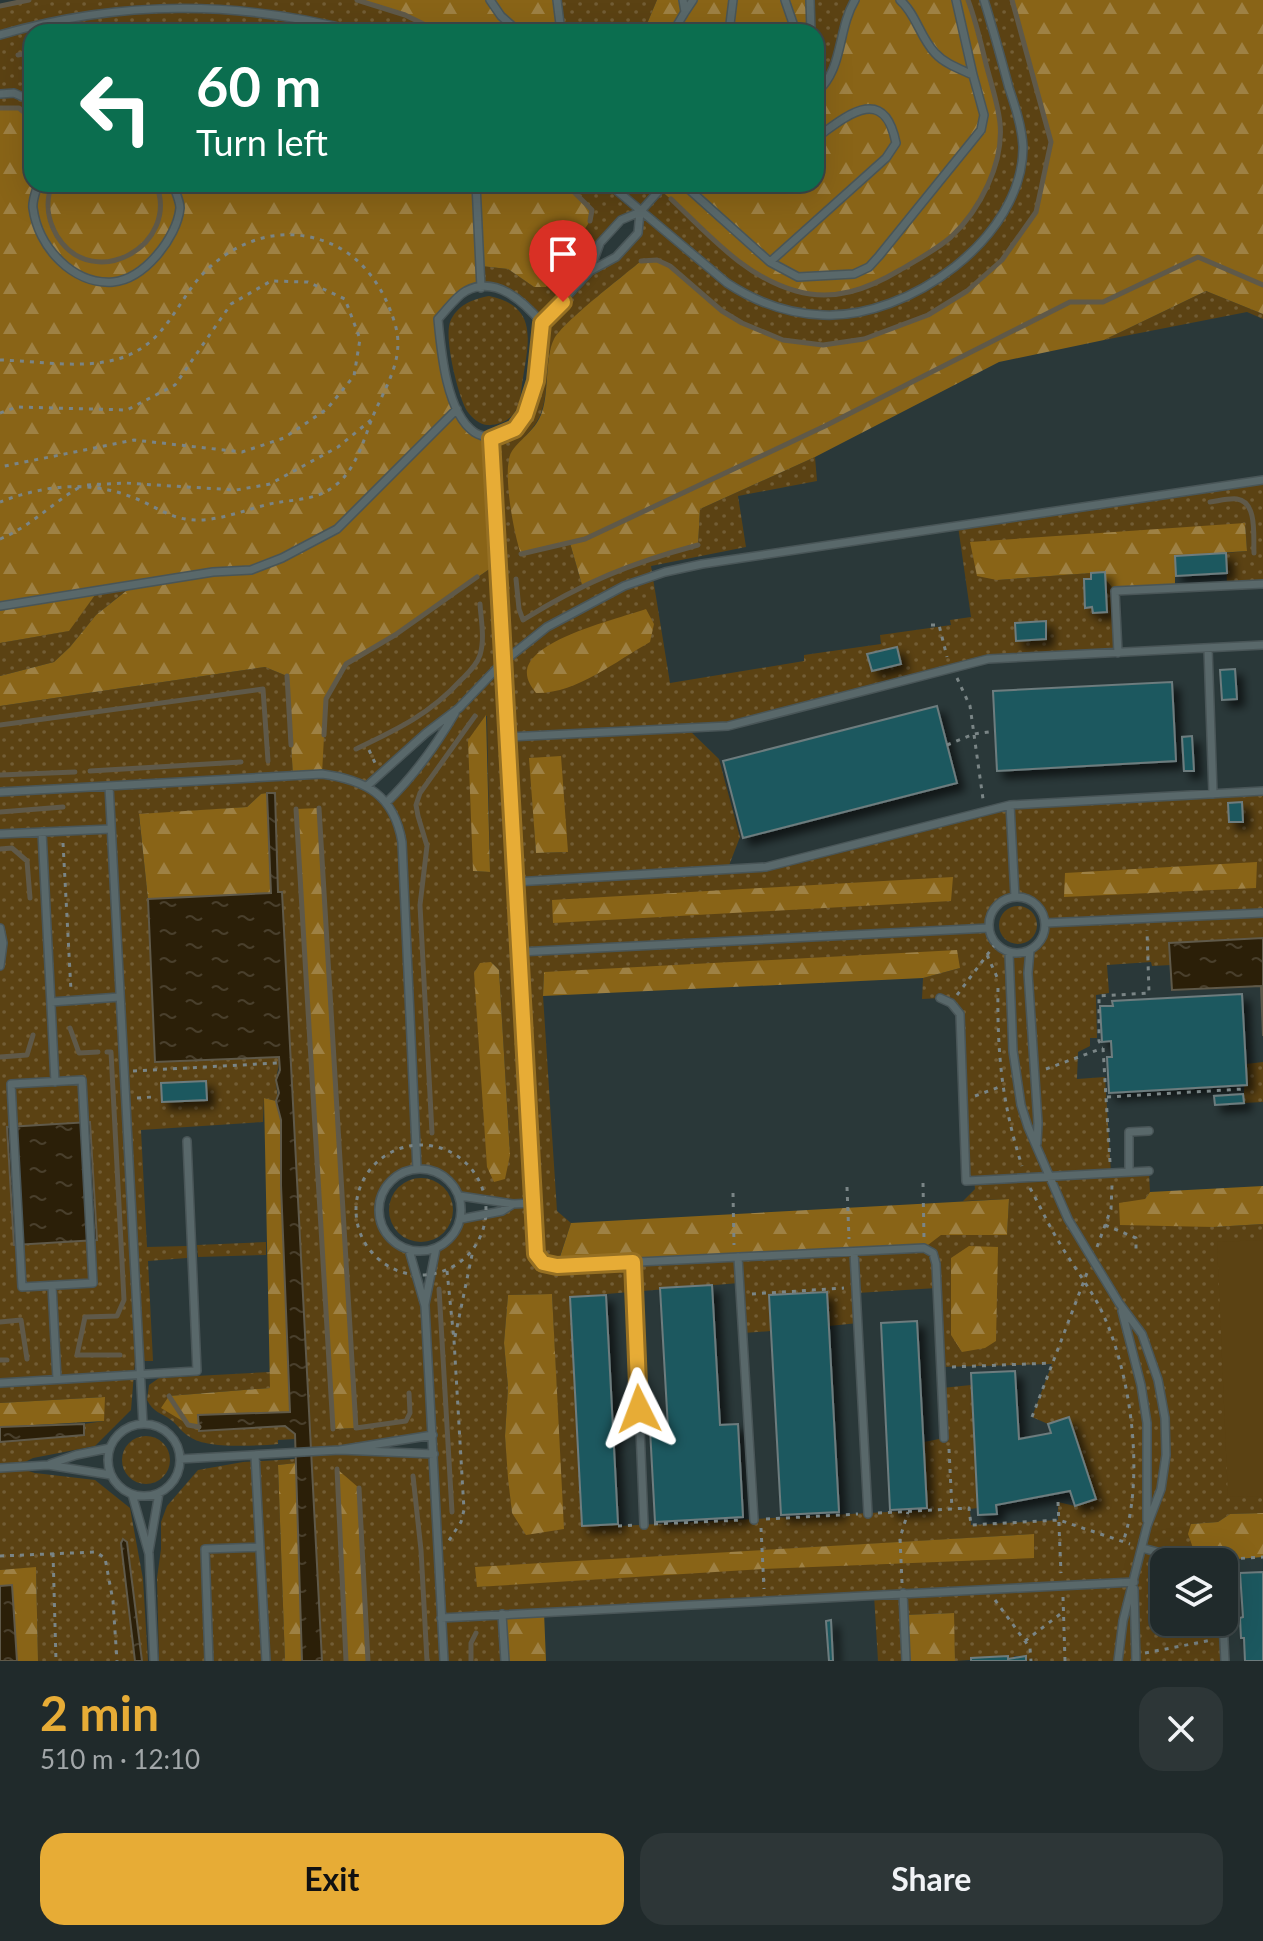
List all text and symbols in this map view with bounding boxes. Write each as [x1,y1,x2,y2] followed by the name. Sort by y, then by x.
[196,52,321,119] text: 60 m
[64,56,168,160] icon: left
[196,120,328,164] text: Turn left
[529,220,597,302] pin
[541,232,585,276] icon: arrive
[597,1367,681,1451] position arrow
[1150,1548,1238,1636] map controls
[1150,1548,1238,1636] button: layers
[40,1684,159,1741] text: 2 min
[1139,1687,1223,1771] button: close
[40,1743,200,1775] text: 510 m · 12:10
[40,1833,624,1925] button: Exit
[640,1833,1223,1925] button: Share

